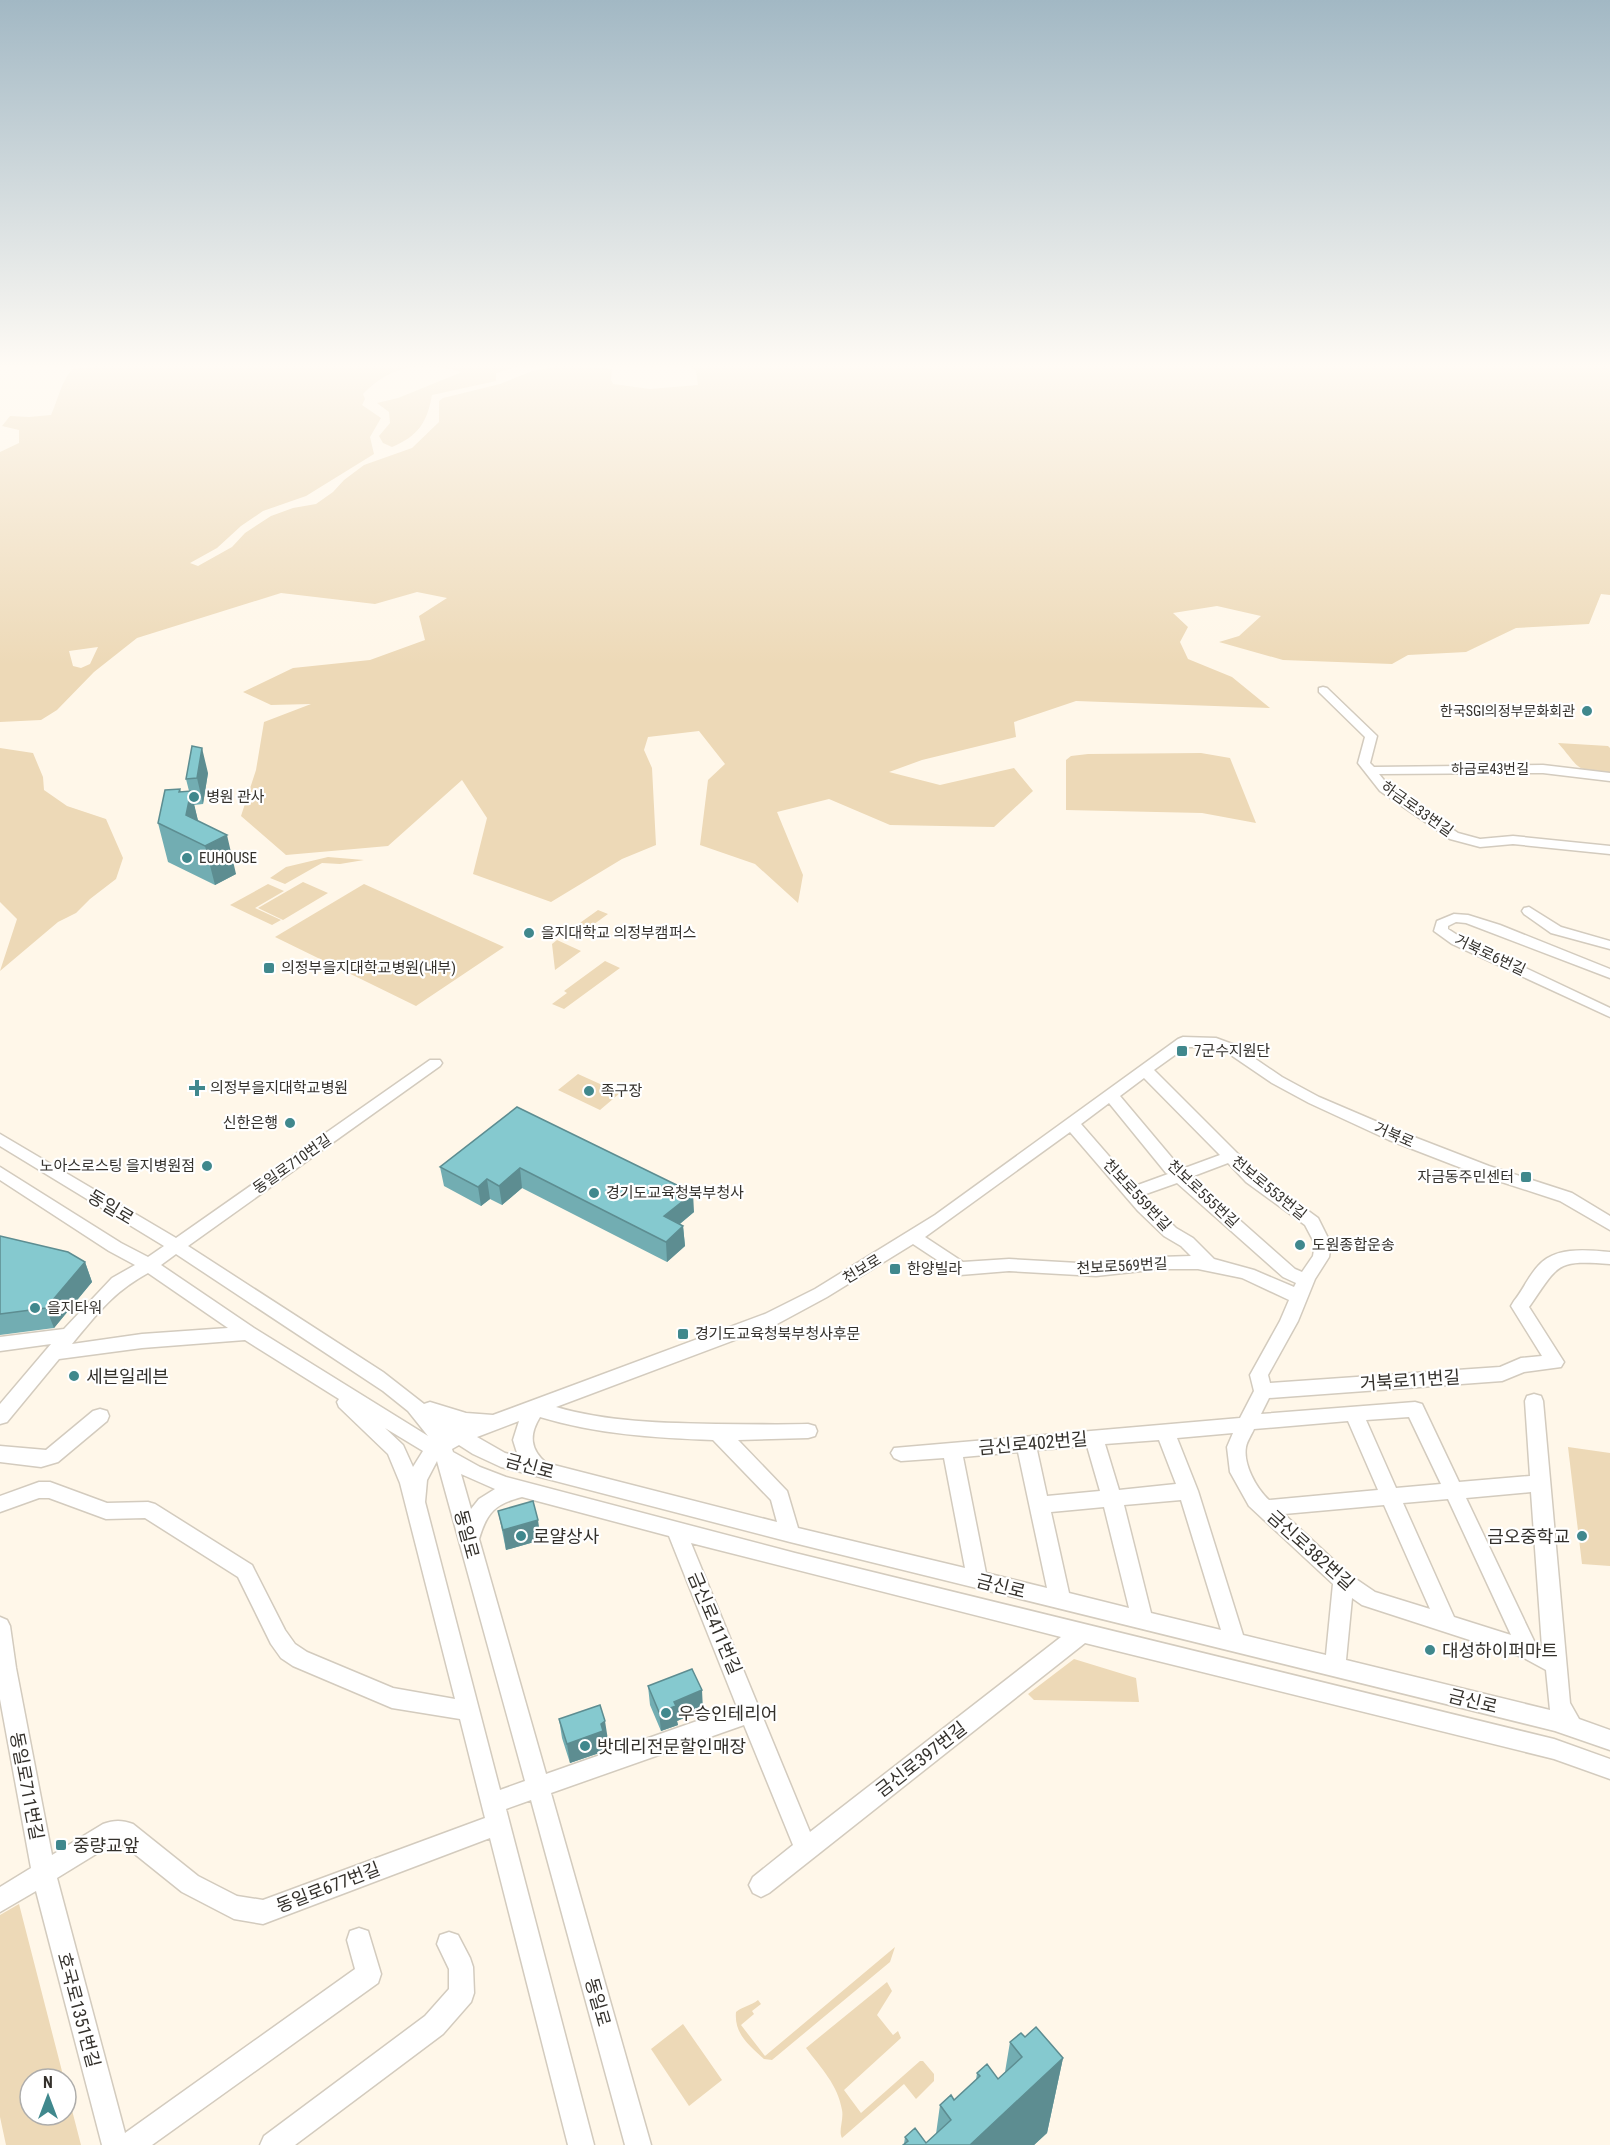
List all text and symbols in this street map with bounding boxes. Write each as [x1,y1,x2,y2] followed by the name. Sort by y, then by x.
[1440,703,1575,719] place label: 한국SGI의정부문화회관
[1580,704,1594,718] marker: 한국SGI의정부문화회관
[1451,761,1529,777] street label: 하금로43번길
[1378,778,1456,840] street label: 하금로33번길
[206,788,265,806] place label: 병원 관사
[187,790,201,804] marker: 병원 관사
[199,849,257,867] place label: EUHOUSE
[180,851,194,865] marker: EUHOUSE
[541,924,696,942] place label: 을지대학교 의정부캠퍼스
[522,926,536,940] marker: 을지대학교 의정부캠퍼스
[1452,931,1528,979] street label: 거북로6번길
[281,959,456,977] place label: 의정부을지대학교병원(내부)
[262,961,276,975] marker: 의정부을지대학교병원(내부)
[1194,1042,1271,1060] place label: 7군수지원단
[1175,1044,1189,1058] marker: 7군수지원단
[188,1079,206,1097] marker: 의정부을지대학교병원
[210,1079,348,1097] place label: 의정부을지대학교병원
[601,1082,643,1100] place label: 족구장
[582,1084,596,1098] marker: 족구장
[223,1114,278,1132] place label: 신한은행
[283,1116,297,1130] marker: 신한은행
[1371,1119,1417,1151] street label: 거북로
[249,1130,335,1198] street label: 동일로710번길
[1228,1152,1310,1224] street label: 천보로553번길
[1099,1156,1175,1234] street label: 천보로559번길
[1164,1156,1242,1232] street label: 천보로555번길
[40,1157,195,1175] place label: 노아스로스팅 을지병원점
[200,1159,214,1173] marker: 노아스로스팅 을지병원점
[1417,1168,1514,1186] place label: 자금동주민센터
[1519,1170,1533,1184] marker: 자금동주민센터
[606,1184,744,1202] place label: 경기도교육청북부청사
[84,1185,138,1229] street label: 동일로
[587,1186,601,1200] marker: 경기도교육청북부청사
[1312,1236,1395,1254] place label: 도원종합운송
[1293,1238,1307,1252] marker: 도원종합운송
[840,1251,884,1287] street label: 천보로
[1076,1255,1168,1277] street label: 천보로569번길
[907,1260,962,1278] place label: 한양빌라
[888,1262,902,1276] marker: 한양빌라
[47,1299,102,1317] place label: 을지타워
[28,1301,42,1315] marker: 을지타워
[695,1325,861,1343] place label: 경기도교육청북부청사후문
[676,1327,690,1341] marker: 경기도교육청북부청사후문
[86,1366,169,1387] place label: 세븐일레븐
[1359,1366,1461,1394] street label: 거북로11번길
[67,1369,81,1383] marker: 세븐일레븐
[978,1428,1088,1458] street label: 금신로402번길
[503,1449,557,1483] street label: 금신로
[1263,1506,1359,1594] street label: 금신로382번길
[450,1507,484,1561] street label: 동일로
[533,1526,600,1547] place label: 로얄상사
[1487,1526,1570,1547] place label: 금오중학교
[514,1529,528,1543] marker: 로얄상사
[1575,1529,1589,1543] marker: 금오중학교
[684,1569,746,1677] street label: 금신로411번길
[974,1570,1028,1602] street label: 금신로
[1442,1640,1558,1661] place label: 대성하이퍼마트
[1423,1643,1437,1657] marker: 대성하이퍼마트
[1446,1685,1500,1717] street label: 금신로
[678,1703,777,1724] place label: 우승인테리어
[659,1706,673,1720] marker: 우승인테리어
[871,1717,971,1801] street label: 금신로397번길
[6,1730,48,1842] street label: 동일로711번길
[597,1736,746,1757] place label: 밧데리전문할인매장
[578,1739,592,1753] marker: 밧데리전문할인매장
[73,1835,139,1856] place label: 중량교앞
[54,1838,68,1852] marker: 중량교앞
[273,1858,383,1916] street label: 동일로677번길
[54,1950,104,2070] street label: 호국로1351번길
[581,1975,615,2029] street label: 동일로
[18,2067,78,2127] north arrow
[43,2073,53,2092] text: N

